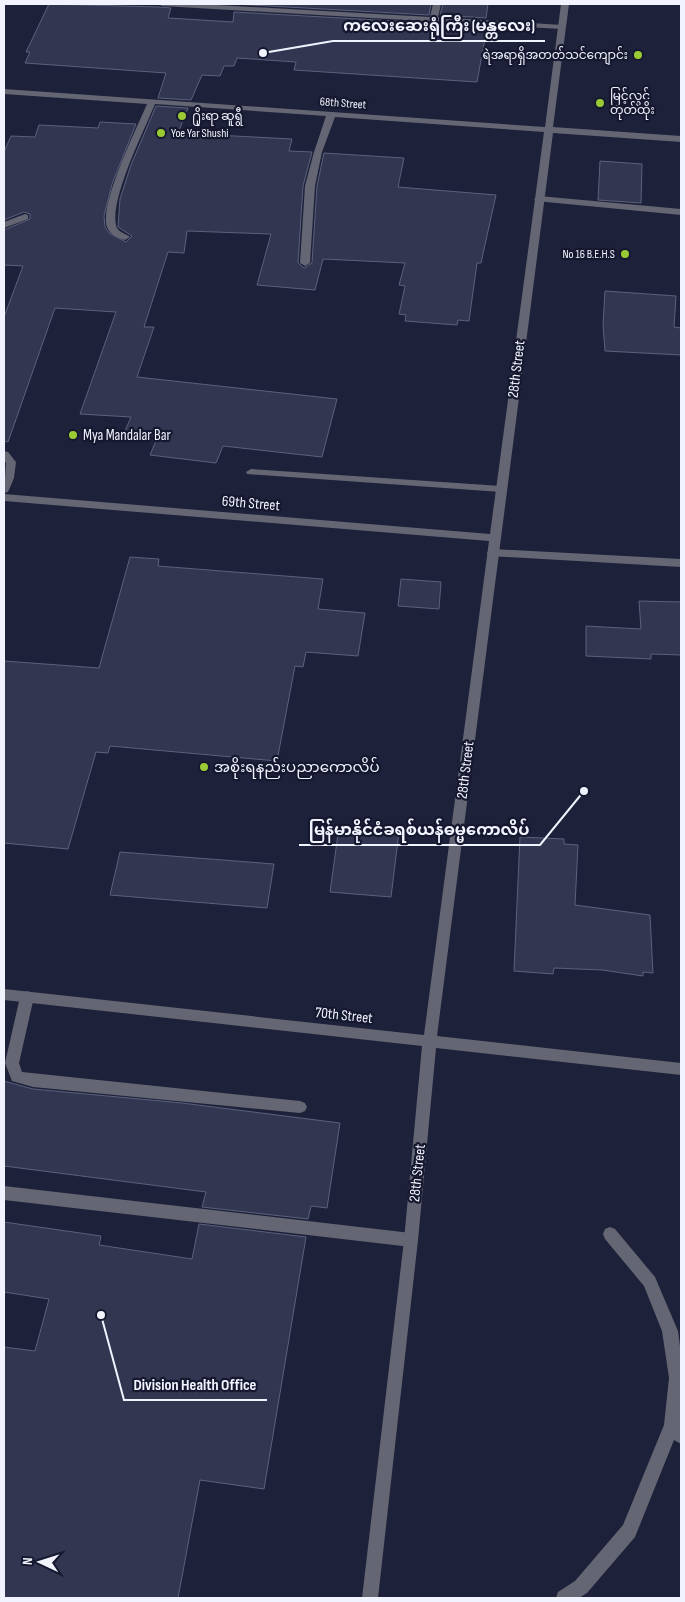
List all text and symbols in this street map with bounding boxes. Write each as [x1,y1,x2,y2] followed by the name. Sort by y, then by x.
[333,10,545,41] callout: ကလေးဆေးရုံကြီး (မန္တလေး)
[343,14,535,39] text: ကလေးဆေးရုံကြီး (မန္တလေး)
[483,46,628,65] place label: ရဲအရာရှိအတတ်သင်ကျောင်း
[632,49,644,61] marker: ရဲအရာရှိအတတ်သင်ကျောင်း
[610,87,655,120] place label: မြင့်လွင် တုတ်ထိုး
[319,94,367,113] street label: 68th Street
[594,97,606,109] marker: မြင့်လွင် တုတ်ထိုး
[192,107,243,126] place label: ႐ိုးရာ ဆူရွီ
[176,110,188,122] marker: ႐ိုးရာ ဆူရွီ
[171,126,229,141] place label: Yoe Yar Shushi
[155,127,167,139] marker: Yoe Yar Shushi
[562,247,615,262] place label: No 16 B.E.H.S
[619,248,631,260] marker: No 16 B.E.H.S
[504,339,529,399] street label: 28th Street
[83,426,172,445] place label: Mya Mandalar Bar
[67,429,79,441] marker: Mya Mandalar Bar
[221,491,281,516] street label: 69th Street
[453,740,478,800] street label: 28th Street
[214,757,380,779] place label: အစိုးရနည်းပညာကောလိပ်
[198,761,210,773] marker: အစိုးရနည်းပညာကောလိပ်
[299,814,540,845] callout: မြန်မာနိုင်ငံခရစ်ယန်ဓမ္မကောလိပ်
[309,818,529,843] text: မြန်မာနိုင်ငံခရစ်ယန်ဓမ္မကောလိပ်
[314,1003,374,1028] street label: 70th Street
[405,1143,430,1203] street label: 28th Street
[124,1369,267,1400] callout: Division Health Office
[134,1376,257,1395] text: Division Health Office
[15,1537,65,1587] north arrow
[19,1557,36,1565] text: N

